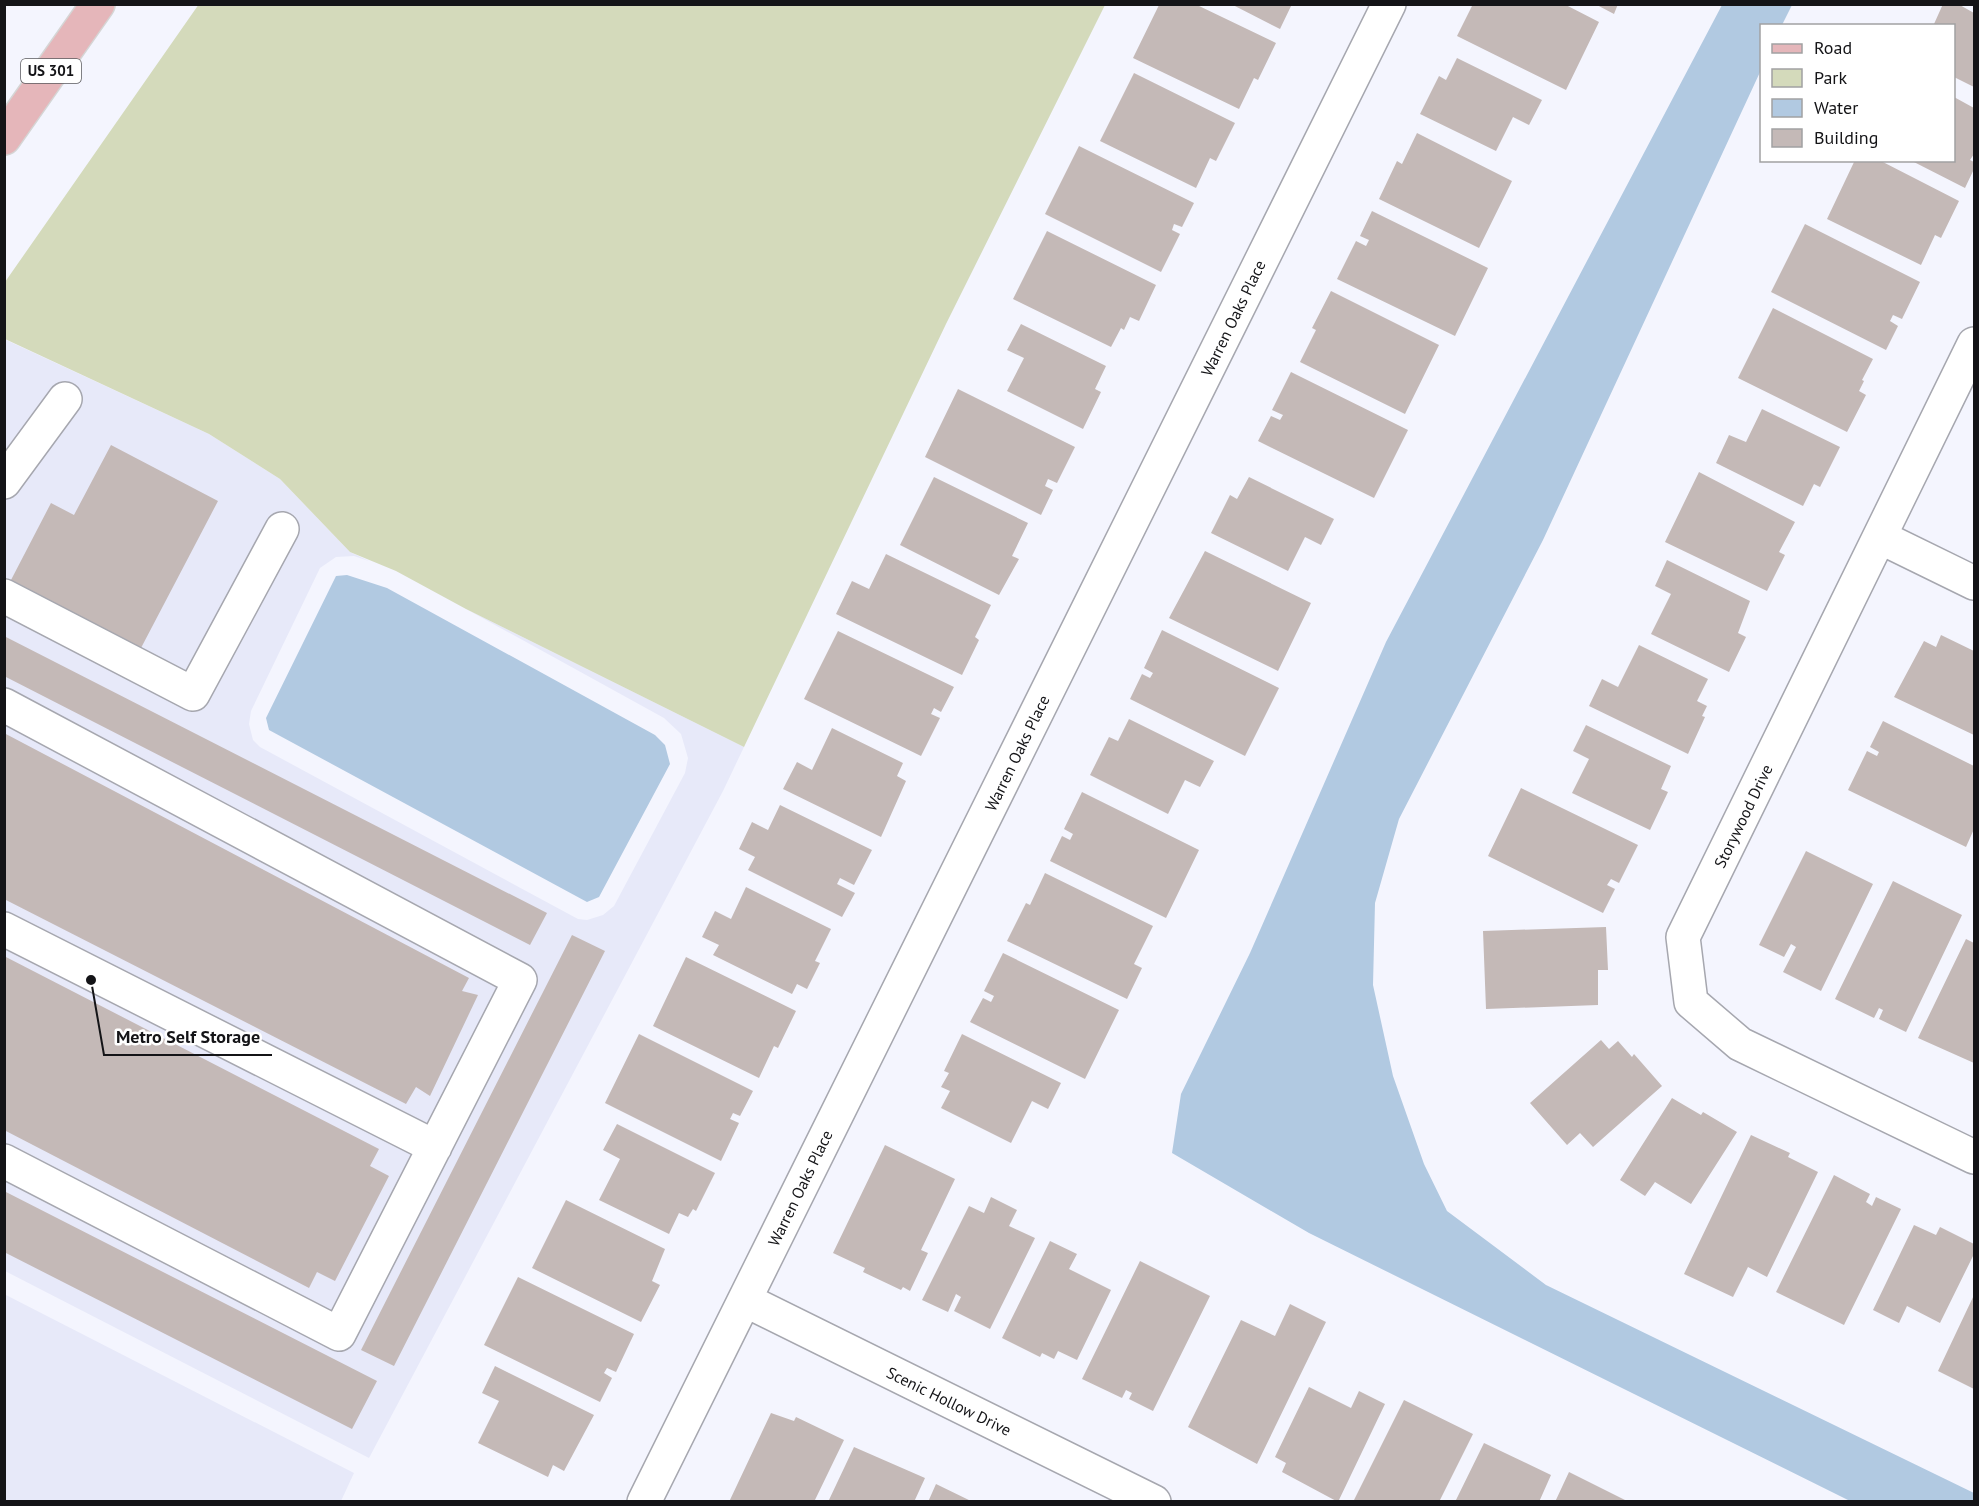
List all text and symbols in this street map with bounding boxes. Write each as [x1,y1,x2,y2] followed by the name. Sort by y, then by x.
[1760,24,1955,162] legend
[1814,36,1852,59] text: Road
[21,59,81,83] road number: US 301
[1814,66,1847,89] text: Park
[1814,96,1858,119] text: Water
[1814,126,1878,149] text: Building
[1196,257,1270,379] street label: Warren Oaks Place
[980,692,1054,814] street label: Warren Oaks Place
[1709,761,1777,871] street label: Storywood Drive
[104,1019,272,1055] callout: Metro Self Storage
[116,1025,260,1048] text: Metro Self Storage
[763,1127,837,1249] street label: Warren Oaks Place
[883,1362,1015,1440] street label: Scenic Hollow Drive

